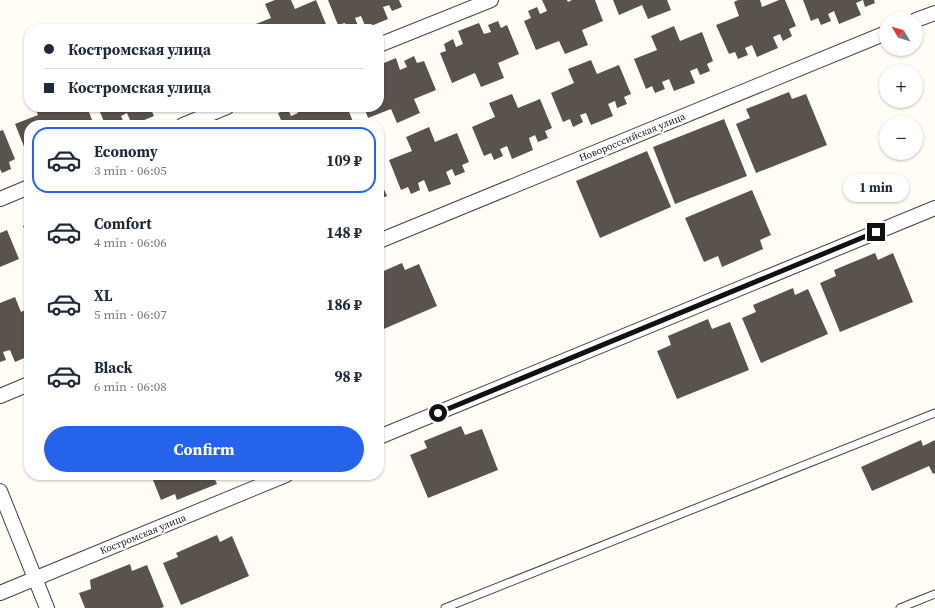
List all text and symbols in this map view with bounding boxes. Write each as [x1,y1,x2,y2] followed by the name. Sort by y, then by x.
[879,12,923,56] north arrow
[879,12,923,160] map controls
[68,39,211,60] text: Костромская улица
[879,64,923,108] button: +
[68,77,211,98] text: Костромская улица
[577,109,688,164] street label: Новоросссийская улица
[879,116,923,160] button: −
[94,141,158,162] text: Economy
[46,142,82,178] icon: car
[326,150,362,171] text: 109 ₽
[94,162,167,179] text: 3 min · 06:05
[843,174,909,202] callout: 1 min
[859,179,893,196] text: 1 min
[94,213,152,234] text: Comfort
[46,214,82,250] icon: car
[326,222,362,243] text: 148 ₽
[867,223,885,241] route end
[94,234,167,251] text: 4 min · 06:06
[94,285,113,306] text: XL
[46,286,82,322] icon: car
[326,294,362,315] text: 186 ₽
[94,306,167,323] text: 5 min · 06:07
[94,357,133,378] text: Black
[46,358,82,394] icon: car
[334,366,362,387] text: 98 ₽
[94,378,167,395] text: 6 min · 06:08
[429,404,447,422] route start
[44,426,364,472] button: Confirm
[98,510,189,557] street label: Костромская улица

